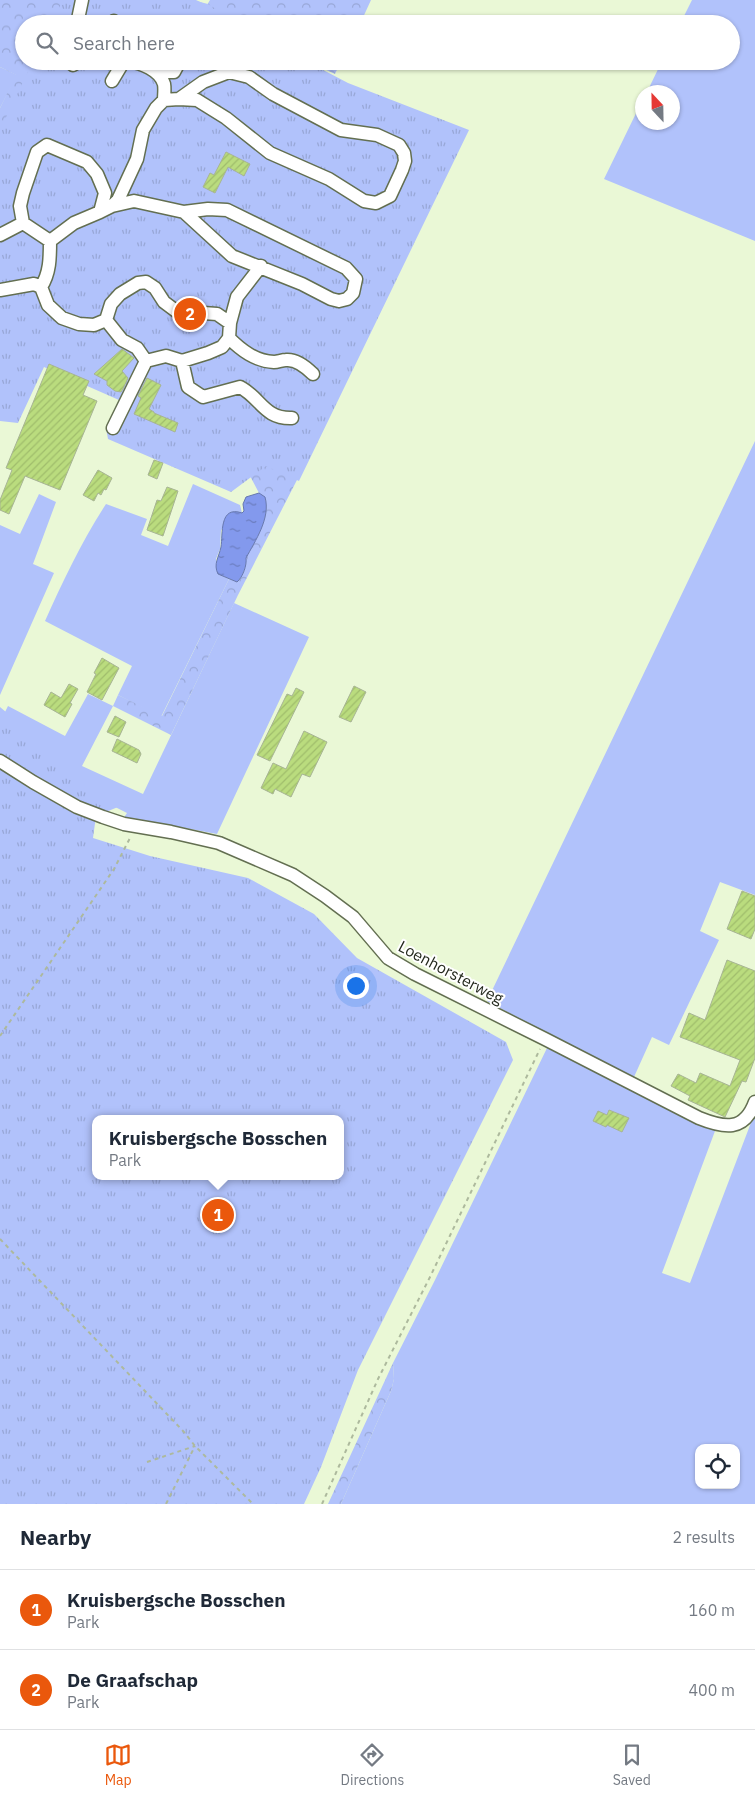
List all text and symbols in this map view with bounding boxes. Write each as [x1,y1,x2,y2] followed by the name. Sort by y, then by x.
[15,15,740,70] search box
[33,29,61,57] icon: search
[73,31,175,55] text: Search here
[635,85,680,130] north arrow
[174,295,206,333] pin: 2
[395,936,507,1008] street label: Loenhorsterweg
[343,973,369,999] your location
[92,1115,344,1180] popup
[109,1126,327,1150] text: Kruisbergsche Bosschen
[109,1150,141,1170] text: Park
[202,1196,234,1234] pin: 1
[695,1444,740,1489] map controls
[695,1444,740,1489] button: locate
[20,1523,91,1551] text: Nearby
[672,1527,735,1547] text: 2 results
[67,1588,286,1612] text: Kruisbergsche Bosschen
[31,1600,41,1620] text: 1
[688,1600,735,1620] text: 160 m
[67,1612,99,1632] text: Park
[67,1668,198,1692] text: De Graafschap
[31,1680,41,1700] text: 2
[688,1680,735,1700] text: 400 m
[67,1692,99,1712] text: Park
[104,1741,132,1789] tab: Map
[341,1741,404,1789] tab: Directions
[613,1741,651,1789] tab: Saved

